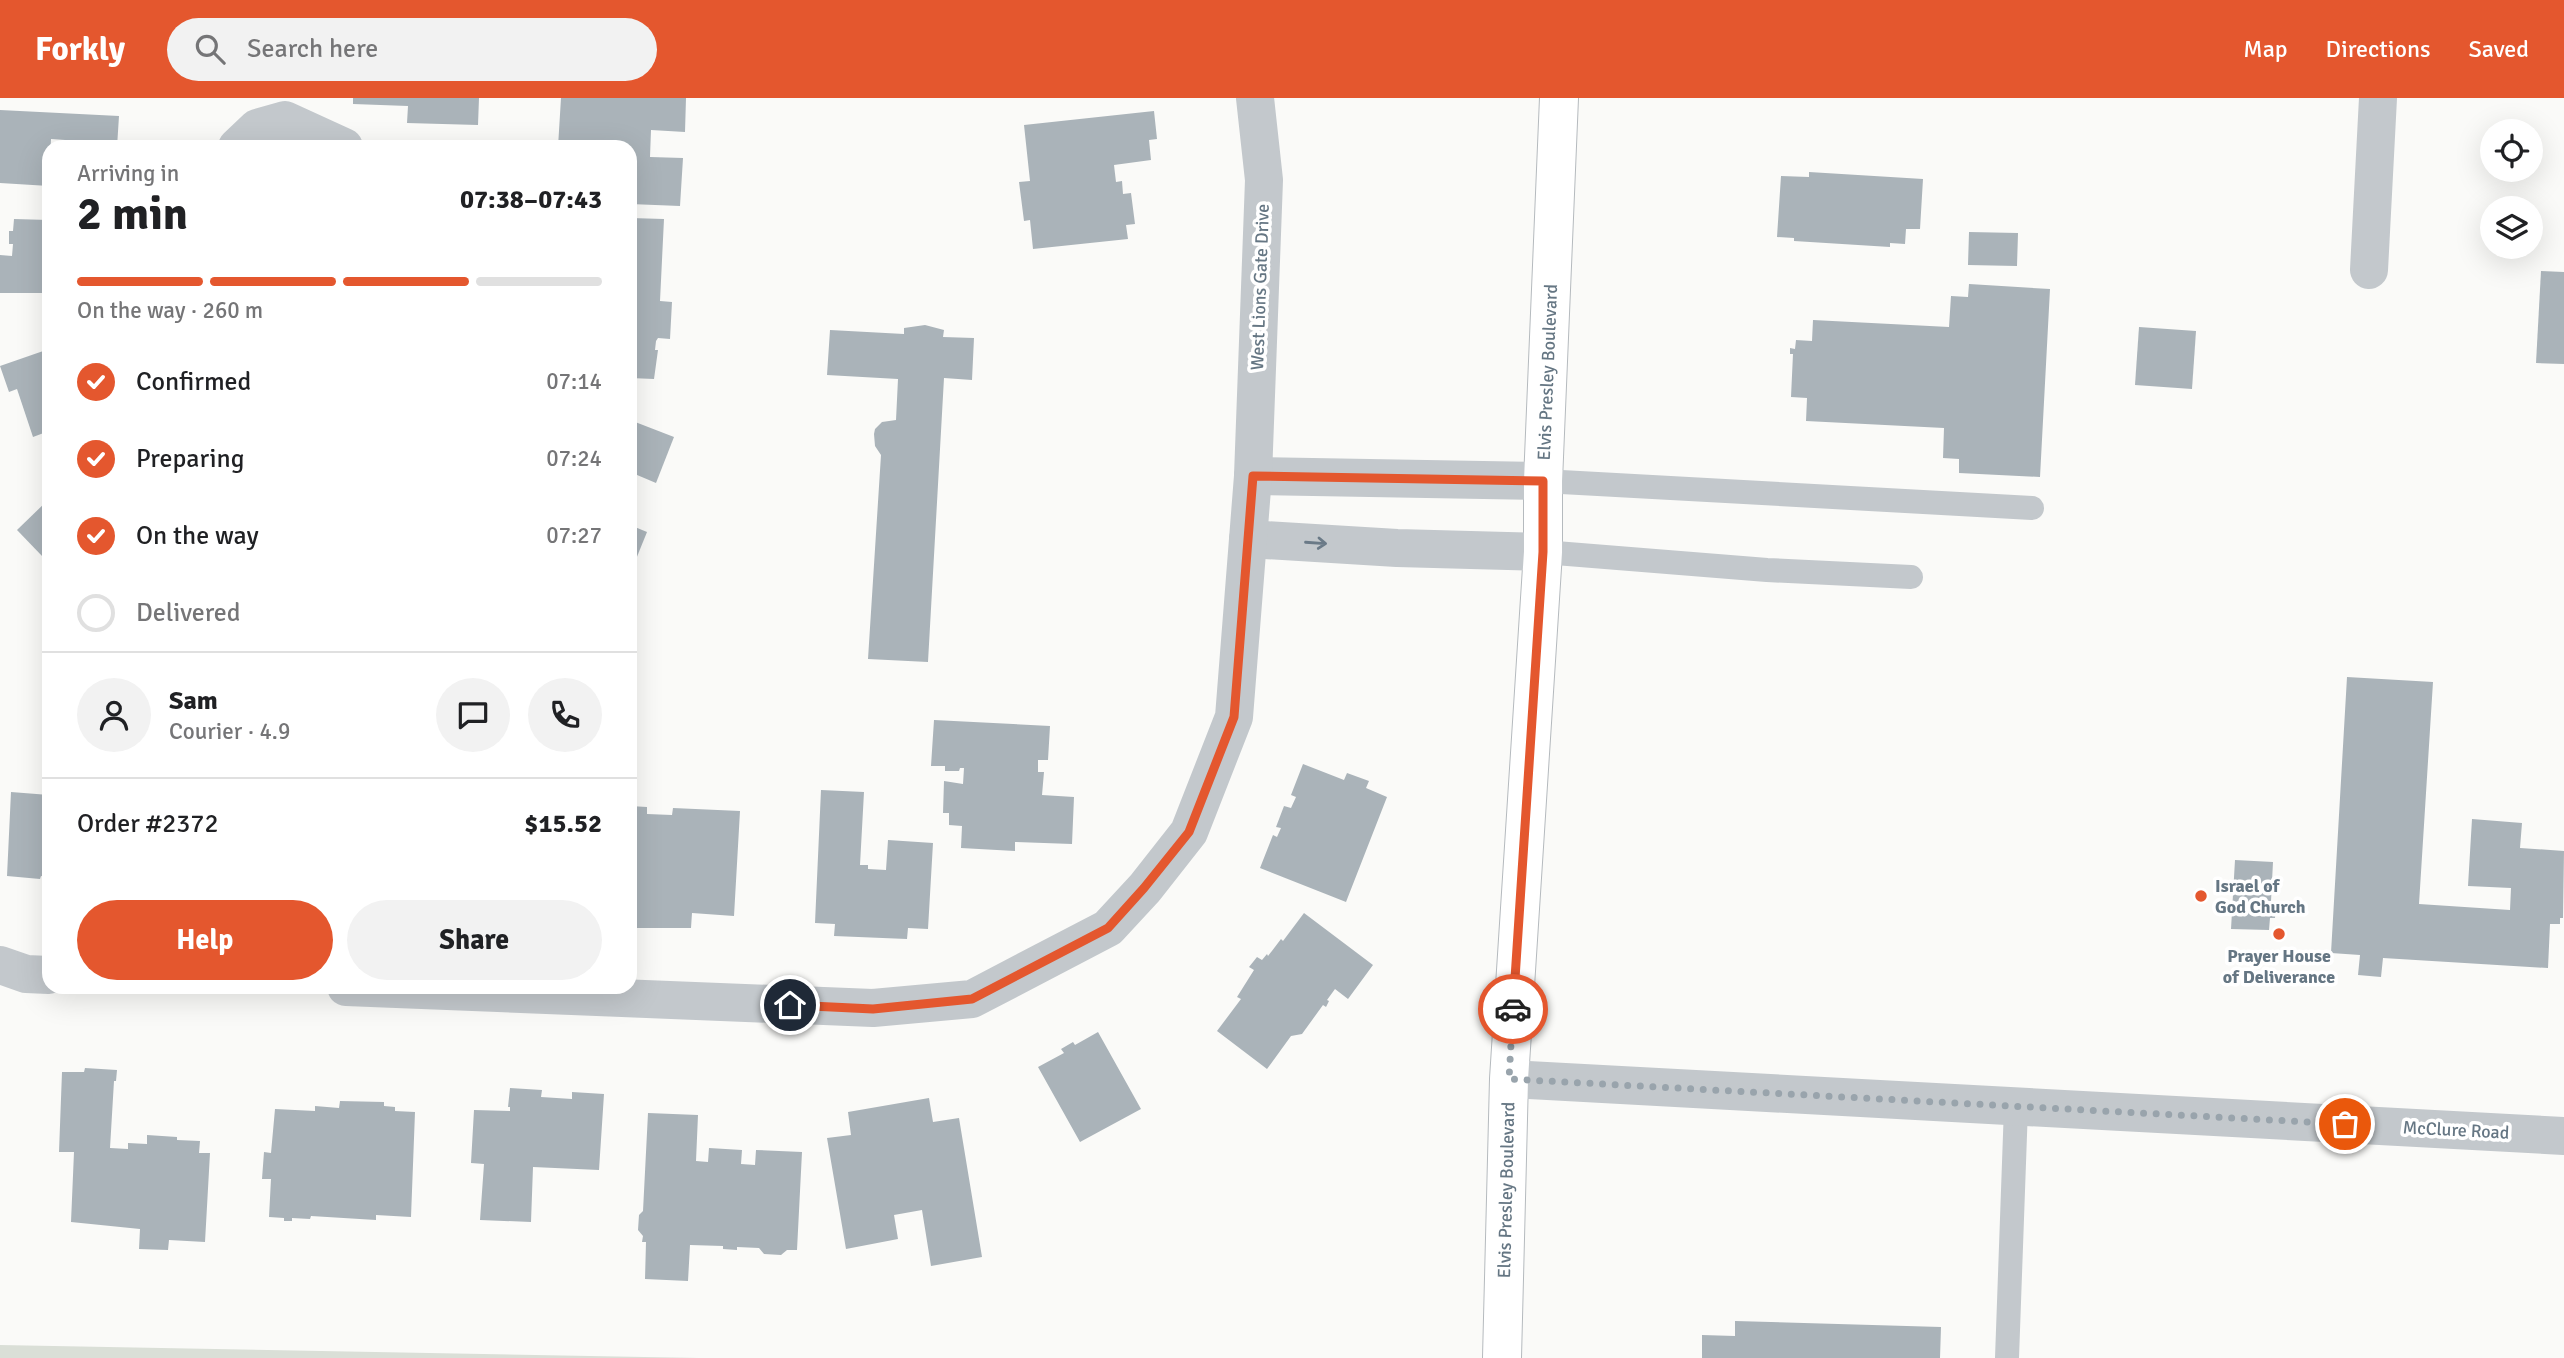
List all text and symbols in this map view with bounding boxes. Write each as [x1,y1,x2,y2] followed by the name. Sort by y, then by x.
[167,18,657,81] search box
[35,29,125,70] text: Forkly
[191,30,229,68] icon: search
[247,33,378,65] text: Search here
[2243,34,2288,64] text: Map
[2326,34,2431,64] text: Directions
[2469,34,2529,64] text: Saved
[2480,119,2543,259] map controls
[2480,119,2543,182] button: locate
[77,159,179,188] text: Arriving in
[460,184,602,216] text: 07:38–07:43
[77,186,188,242] text: 2 min
[2480,196,2543,259] button: layers
[1246,203,1274,371] street label: West Lions Gate Drive
[1533,283,1562,461] street label: Elvis Presley Boulevard
[77,296,263,325] text: On the way · 260 m
[77,363,115,401] icon: check
[136,366,251,398] text: Confirmed
[546,367,602,396] text: 07:14
[77,440,115,478] icon: check
[136,443,244,475] text: Preparing
[546,444,602,473] text: 07:24
[77,517,115,555] icon: check
[136,520,259,552] text: On the way
[546,521,602,550] text: 07:27
[1305,537,1328,550] one-way arrow
[136,597,241,629] text: Delivered
[77,678,151,752] button: person
[436,678,510,752] button: chat
[528,678,602,752] button: phone
[169,685,218,717] text: Sam
[169,717,290,746] text: Courier · 4.9
[77,808,218,840] text: Order #2372
[524,808,602,840] text: $15.52
[2215,875,2306,918] place label: Israel of God Church
[2193,888,2209,904] marker: Israel of God Church
[77,900,333,980] button: Help
[347,900,602,980] button: Share
[2271,926,2287,942] marker: Prayer House of Deliverance
[2223,945,2335,988] place label: Prayer House of Deliverance
[1478,974,1548,1044] courier
[760,975,820,1035] pin
[771,986,809,1024] icon: home
[1494,990,1532,1028] icon: car
[2315,1094,2375,1154] pin
[1493,1101,1519,1279] street label: Elvis Presley Boulevard
[2326,1105,2364,1143] icon: bag
[2402,1116,2510,1144] street label: McClure Road

